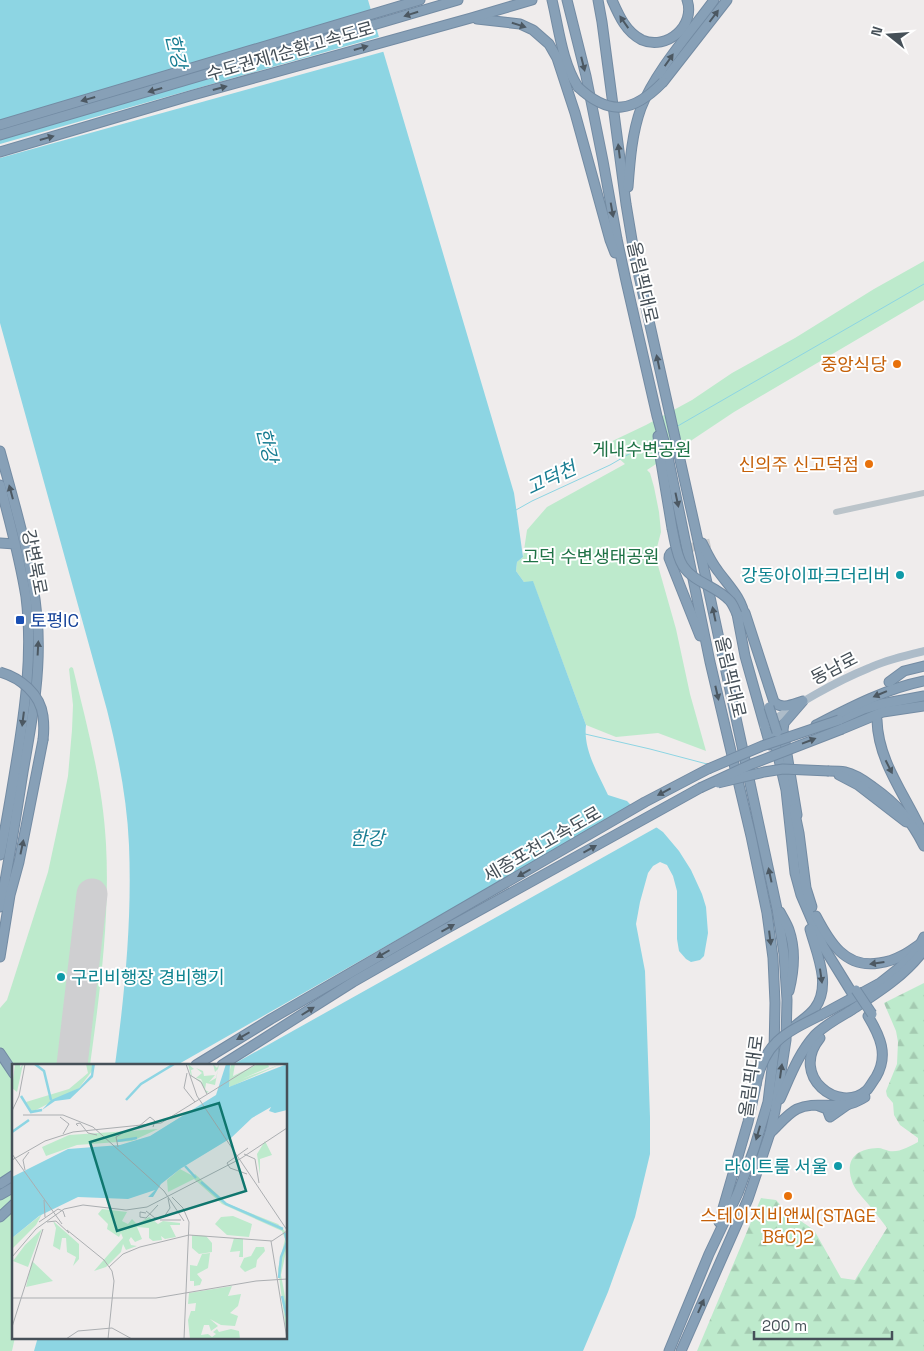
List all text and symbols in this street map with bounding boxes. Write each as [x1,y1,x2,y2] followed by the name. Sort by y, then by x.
[404,10,419,18] one-way arrow
[709,10,720,23] one-way arrow
[864,10,914,60] north arrow
[619,15,629,29] one-way arrow
[204,16,376,86] street label: 수도권제1순환고속도로
[512,21,527,29] one-way arrow
[867,24,887,38] text: N
[160,31,193,73] water label: 한강
[354,44,369,52] one-way arrow
[664,53,674,67] one-way arrow
[579,56,587,71] one-way arrow
[212,83,227,91] one-way arrow
[147,86,162,94] one-way arrow
[81,96,96,104] one-way arrow
[39,133,54,141] one-way arrow
[615,142,623,158] one-way arrow
[608,203,616,219] one-way arrow
[622,239,664,325] street label: 올림픽대로
[821,353,887,376] place label: 중앙식당
[654,354,662,370] one-way arrow
[891,358,903,370] marker: 중앙식당
[251,425,284,467] water label: 한강
[592,438,692,461] park label: 게내수변공원
[738,453,859,476] place label: 신의주 신고덕점
[522,455,581,500] water label: 고덕천
[863,458,875,470] marker: 신의주 신고덕점
[7,484,15,499] one-way arrow
[673,492,681,508] one-way arrow
[17,527,53,597] street label: 강변북로
[522,545,660,568] park label: 고덕 수변생태공원
[741,564,890,587] place label: 강동아이파크더리버
[894,569,906,581] marker: 강동아이파크더리버
[709,605,717,621] one-way arrow
[30,609,79,632] place label: 토평IC
[14,614,26,626] marker: 토평IC
[710,634,752,720] street label: 올림픽대로
[34,640,42,656] one-way arrow
[807,646,861,690] street label: 동남로
[713,686,721,701] one-way arrow
[873,691,887,699] one-way arrow
[19,711,27,727] one-way arrow
[802,737,817,744] one-way arrow
[885,760,893,774] one-way arrow
[657,788,672,796] one-way arrow
[479,801,605,887] street label: 세종포천고속도로
[350,826,387,851] water label: 한강
[18,839,26,855] one-way arrow
[582,845,597,853] one-way arrow
[766,868,774,883] one-way arrow
[517,869,530,878] one-way arrow
[441,923,454,932] one-way arrow
[766,930,774,946] one-way arrow
[376,950,390,959] one-way arrow
[868,960,884,968] one-way arrow
[71,966,225,989] place label: 구리비행장 경비행기
[818,968,826,984] one-way arrow
[55,971,67,983] marker: 구리비행장 경비행기
[301,1006,314,1015] one-way arrow
[235,1032,250,1040] one-way arrow
[734,1033,768,1119] street label: 올림픽대로
[778,1063,786,1079] one-way arrow
[12,1064,288,1338] inset map
[754,1126,762,1141] one-way arrow
[724,1155,828,1178] place label: 라이트룸 서울
[832,1160,844,1172] marker: 라이트룸 서울
[782,1190,794,1202] marker: 스테이지비앤씨(STAGE B&C)2
[700,1204,876,1248] place label: 스테이지비앤씨(STAGE B&C)2
[698,1299,706,1313] one-way arrow
[754,1308,892,1340] scale bar
[762,1316,807,1335] text: 200 m

